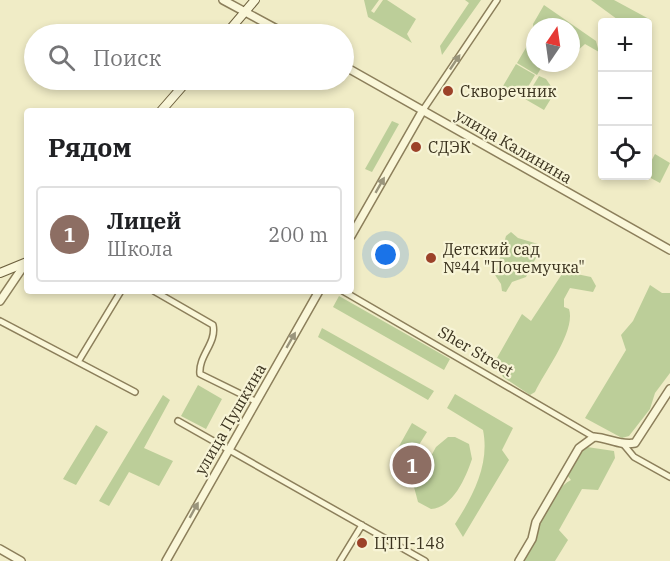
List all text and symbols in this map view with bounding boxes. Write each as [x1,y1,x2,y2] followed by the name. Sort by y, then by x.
[526,18,580,72] north arrow
[598,18,652,180] map controls
[598,18,652,72] button: +
[24,24,354,90] search box
[45,41,78,74] icon: search
[93,43,161,72] text: Поиск
[449,54,461,70] one-way arrow
[598,72,652,126] button: −
[460,81,557,101] place label: Скворечник
[441,84,455,98] marker: Скворечник
[452,104,576,188] street label: улица Калинина
[598,126,652,180] button: locate
[48,130,132,164] text: Рядом
[428,137,471,157] place label: СДЭК
[409,140,423,154] marker: СДЭК
[375,176,385,193] one-way arrow
[107,206,181,235] text: Лицей
[64,221,76,248] text: 1
[268,221,328,248] text: 200 m
[107,235,173,262] text: Школа
[443,239,585,277] place label: Детский сад №44 "Почемучка"
[371,240,400,269] your location
[424,251,438,265] marker: Детский сад №44 "Почемучка"
[435,321,518,381] street label: Sher Street
[285,332,296,348] one-way arrow
[190,360,270,478] street label: улица Пушкина
[392,442,432,488] pin: 1
[189,502,200,518] one-way arrow
[374,533,444,553] place label: ЦТП-148
[355,536,369,550] marker: ЦТП-148

